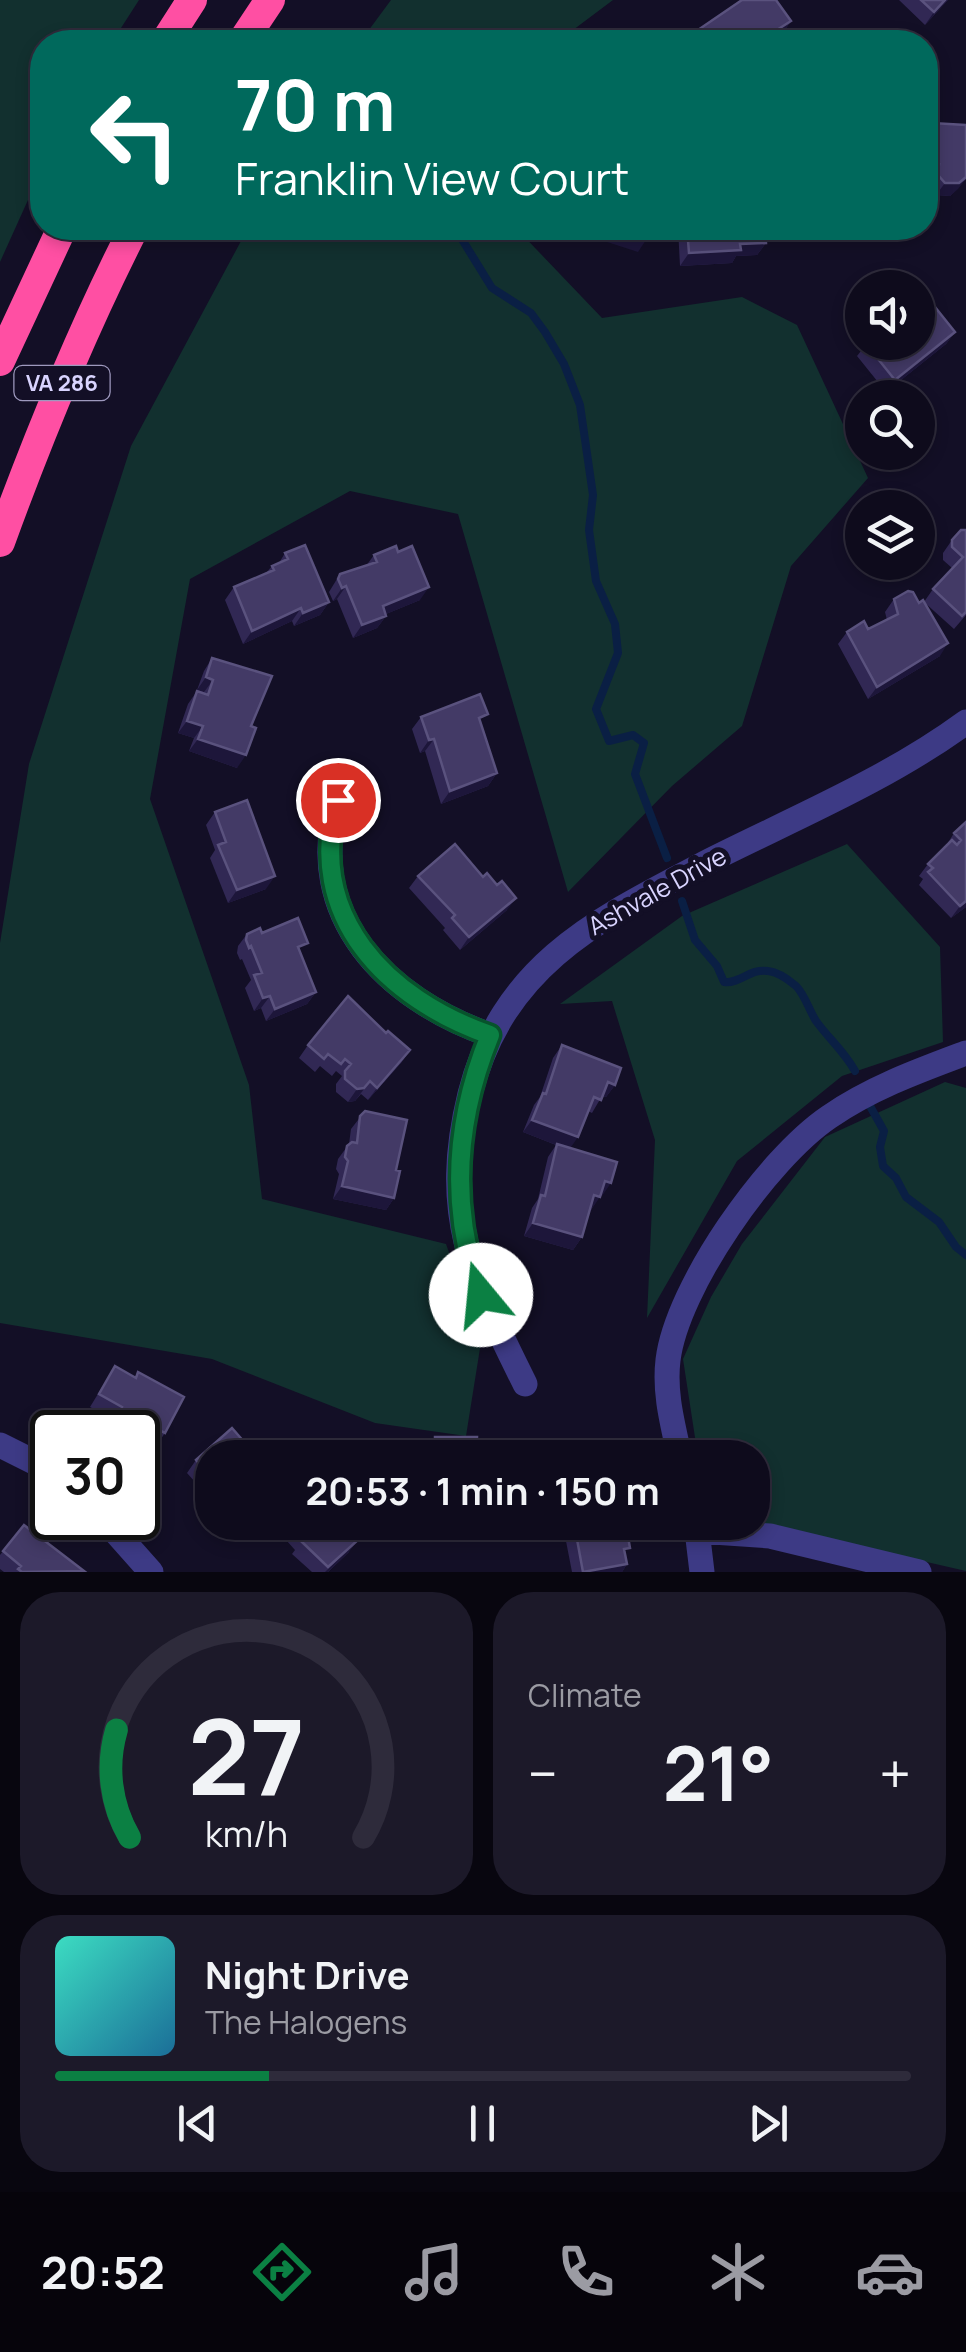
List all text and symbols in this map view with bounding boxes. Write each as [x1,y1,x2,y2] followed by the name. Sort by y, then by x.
[235,56,395,152] text: 70 m
[70,70,200,200] icon: left
[235,147,629,209] text: Franklin View Court
[845,270,935,580] map controls
[845,270,935,360] button: sound
[15,366,110,400] road number: VA 286
[845,380,935,470] button: search
[845,490,935,580] button: layers
[296,758,381,843] pin
[311,773,366,828] icon: arrive
[581,838,732,943] street label: Ashvale Drive
[429,1243,533,1347] position arrow
[30,1410,160,1540] speed limit sign: 30
[305,1464,660,1516] text: 20:53 · 1 min · 150 m
[528,1673,642,1717] text: Climate
[188,1684,305,1826] text: 27
[663,1721,774,1824] text: 21°
[528,1735,558,1811] text: −
[879,1735,911,1811] text: +
[205,1809,288,1858] text: km/h
[205,1948,410,2000] text: Night Drive
[205,2000,407,2044] text: The Halogens
[170,2096,225,2151] icon: previous
[455,2096,510,2151] icon: pause
[741,2096,796,2151] icon: next
[247,2237,317,2307] icon: directions
[399,2237,469,2307] icon: music
[551,2237,621,2307] icon: phone
[703,2237,773,2307] icon: climate
[855,2237,925,2307] icon: car
[41,2241,165,2303] text: 20:52

